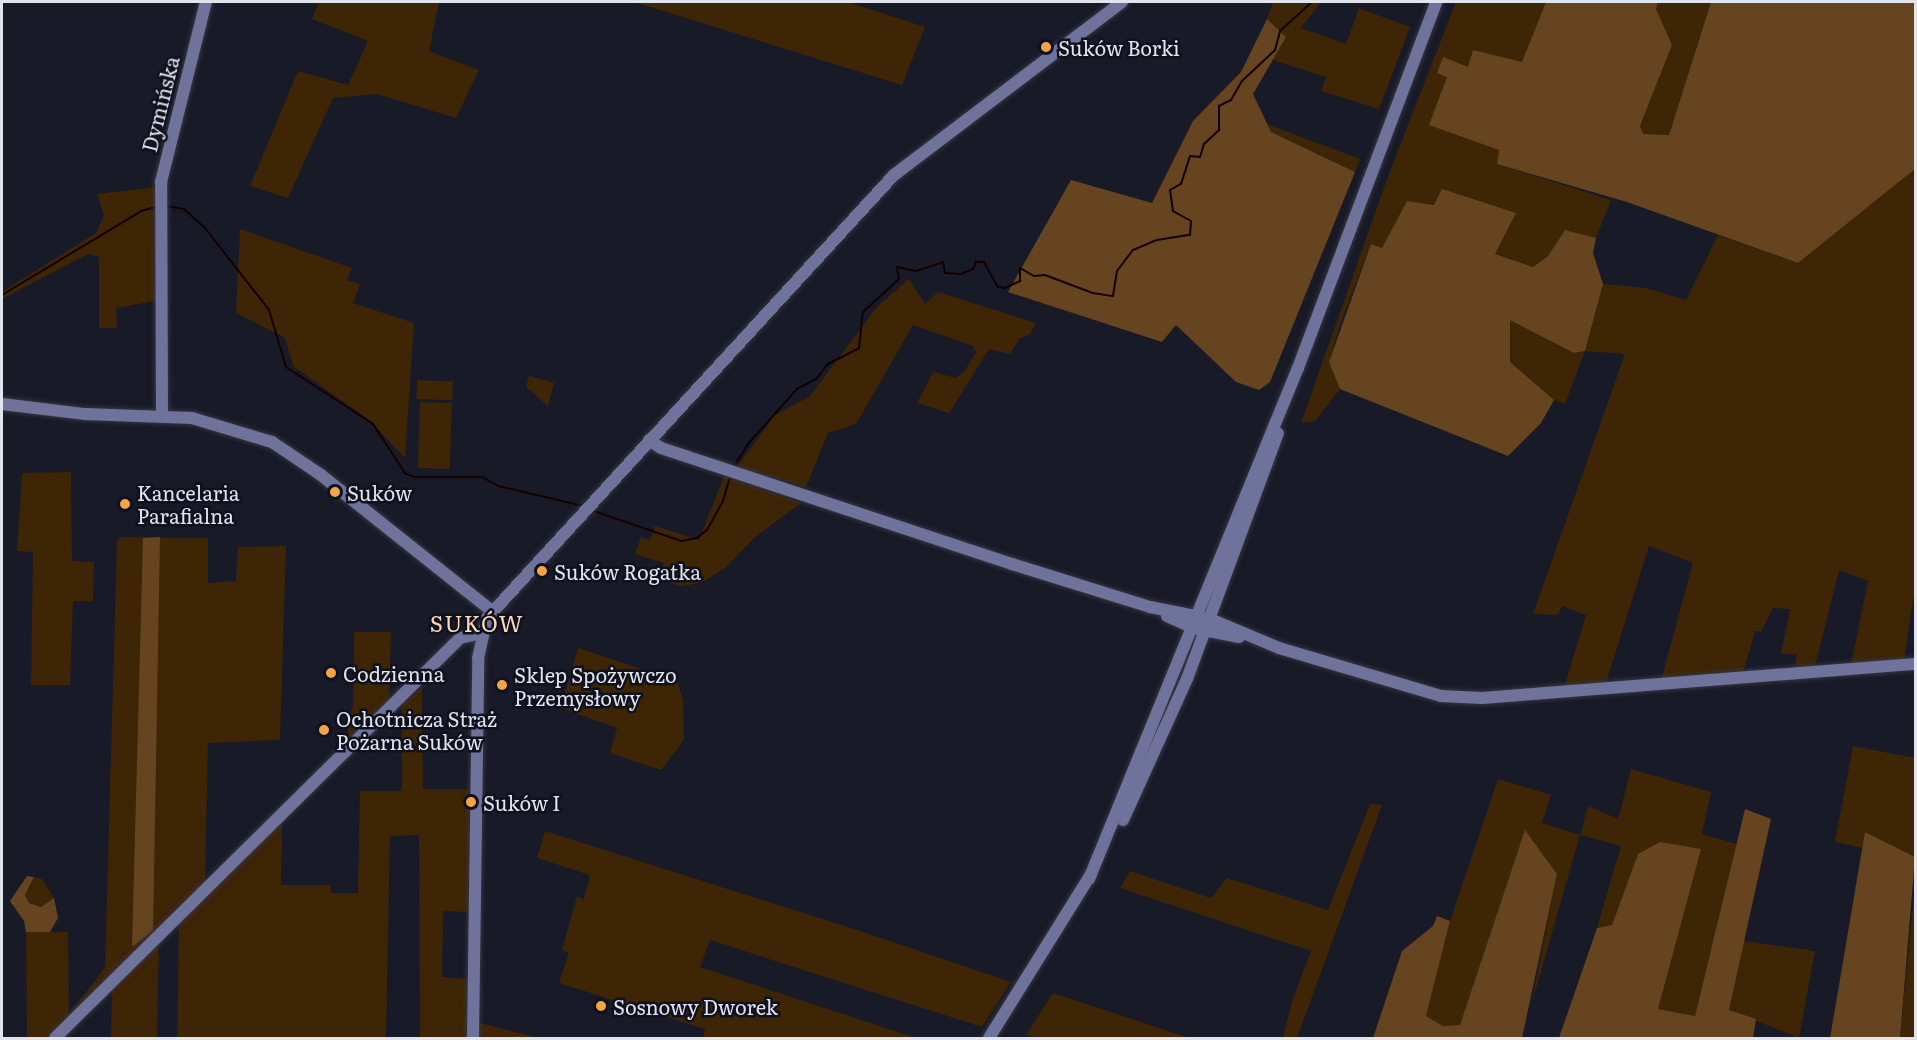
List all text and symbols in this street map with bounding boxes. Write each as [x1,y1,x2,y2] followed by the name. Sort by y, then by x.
[1058,35,1180,59] place label: Suków Borki
[1039,40,1053,54] marker: Suków Borki
[137,54,183,154] street label: Dymińska
[137,480,240,527] place label: Kancelaria Parafialna
[347,480,412,504] place label: Suków
[328,485,342,499] marker: Suków
[118,497,132,511] marker: Kancelaria Parafialna
[554,559,701,583] place label: Suków Rogatka
[535,564,549,578] marker: Suków Rogatka
[430,610,524,636] district label: SUKÓW
[343,661,445,685] place label: Codzienna
[514,662,677,709] place label: Sklep Spożywczo Przemysłowy
[324,666,338,680] marker: Codzienna
[495,678,509,692] marker: Sklep Spożywczo Przemysłowy
[336,706,497,753] place label: Ochotnicza Straż Pożarna Suków
[317,723,331,737] marker: Ochotnicza Straż Pożarna Suków
[483,790,560,814] place label: Suków I
[464,795,478,809] marker: Suków I
[613,994,778,1018] place label: Sosnowy Dworek
[594,999,608,1013] marker: Sosnowy Dworek

